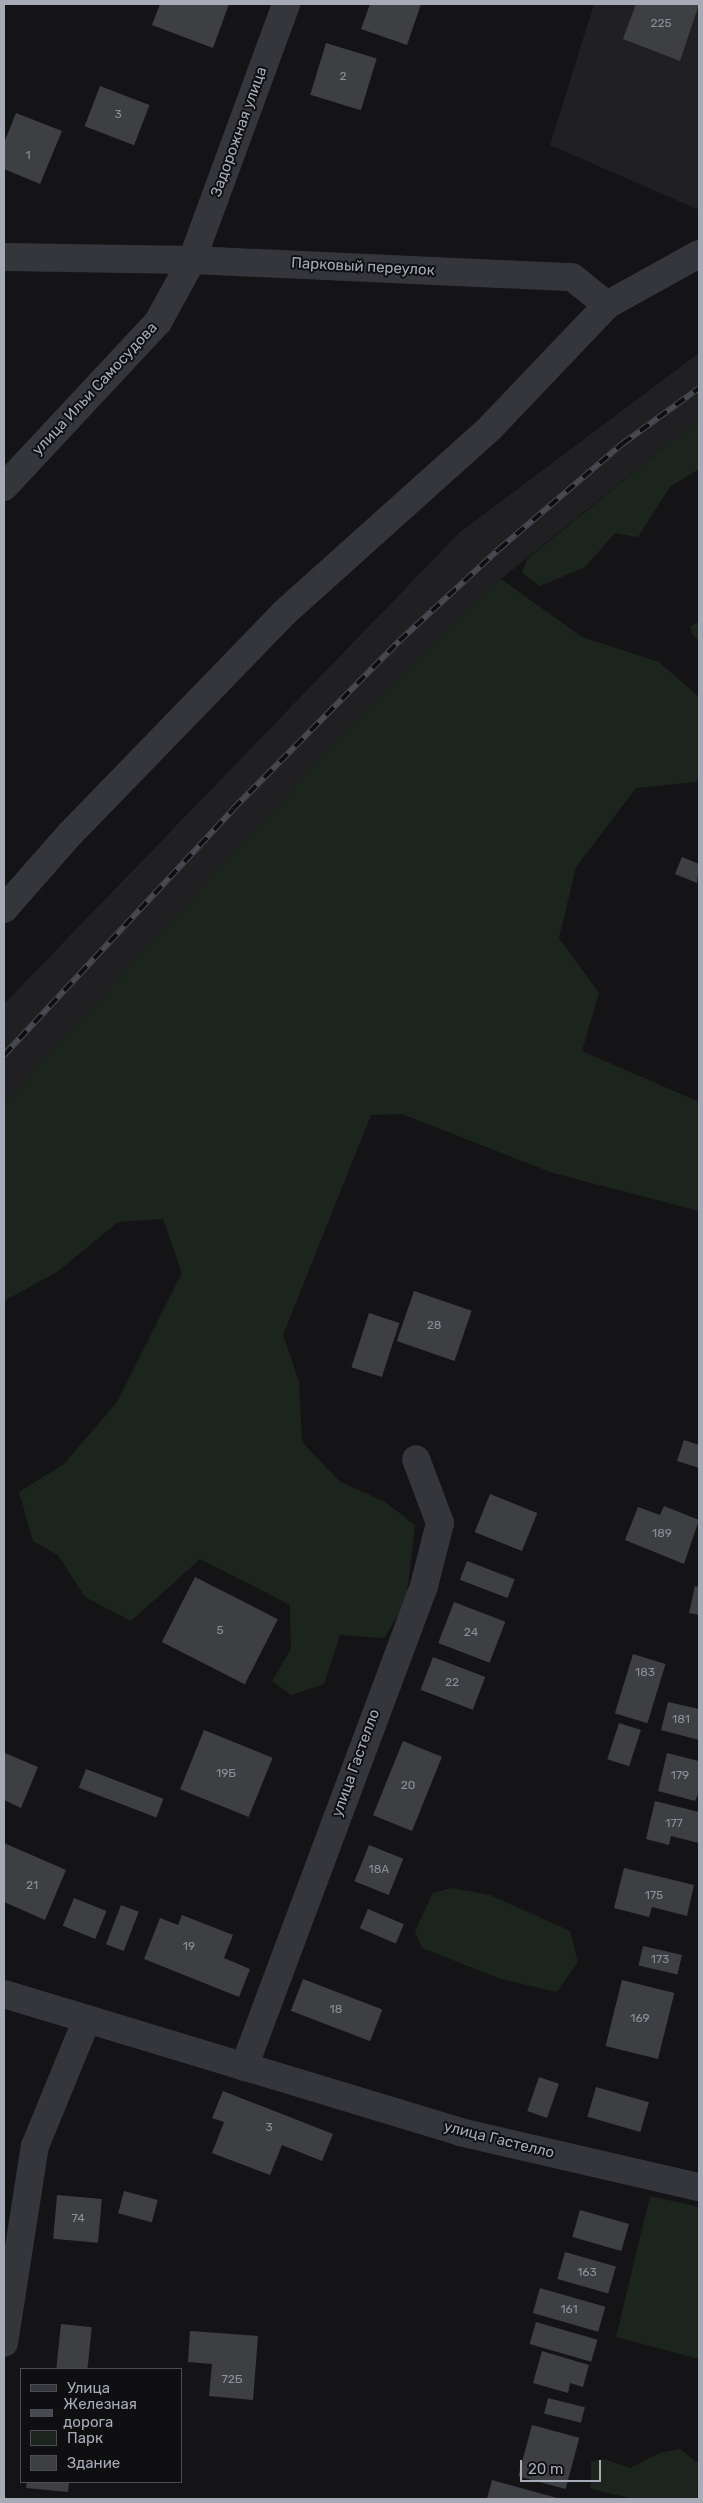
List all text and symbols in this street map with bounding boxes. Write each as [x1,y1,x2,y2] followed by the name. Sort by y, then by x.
[650,17,672,31] house number: 225
[207,64,271,200] street label: Задорожная улица
[339,70,347,84] house number: 2
[114,108,122,122] house number: 3
[25,149,31,163] house number: 1
[291,254,435,280] street label: Парковый переулок
[29,319,161,459] street label: улица Ильи Самосудова
[427,1319,441,1333] house number: 28
[652,1527,672,1541] house number: 189
[216,1624,224,1638] house number: 5
[464,1626,478,1640] house number: 24
[635,1666,655,1680] house number: 183
[445,1676,459,1690] house number: 22
[328,1707,384,1819] street label: улица Гастелло
[672,1713,690,1727] house number: 181
[216,1767,236,1781] house number: 19Б
[671,1769,689,1783] house number: 179
[401,1779,415,1793] house number: 20
[665,1817,683,1831] house number: 177
[369,1863,389,1877] house number: 18А
[26,1879,38,1893] house number: 21
[645,1889,663,1903] house number: 175
[183,1940,195,1954] house number: 19
[651,1953,669,1967] house number: 173
[330,2003,342,2017] house number: 18
[630,2012,650,2026] house number: 169
[442,2118,556,2162] street label: улица Гастелло
[265,2121,273,2135] house number: 3
[71,2212,85,2226] house number: 74
[577,2266,597,2280] house number: 163
[560,2303,578,2317] house number: 161
[20,2368,182,2483] legend
[222,2373,242,2387] house number: 72Б
[67,2379,110,2397] text: Улица
[63,2395,137,2431] text: Железная дорога
[67,2429,103,2447] text: Парк
[523,2450,604,2482] scale bar
[67,2454,120,2472] text: Здание
[528,2460,563,2478] text: 20 m

